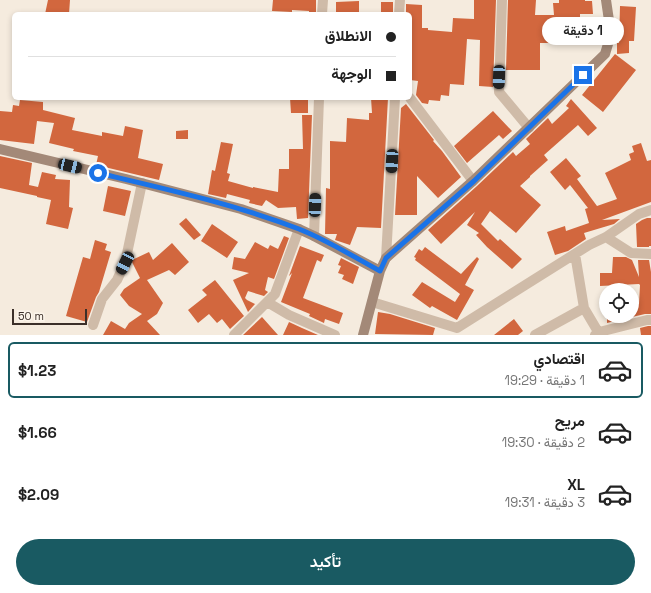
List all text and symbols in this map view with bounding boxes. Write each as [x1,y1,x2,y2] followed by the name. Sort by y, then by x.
[542,17,624,45] callout: 1 دقيقة
[563,22,603,39] text: 1 دقيقة
[325,26,372,45] text: الانطلاق
[331,64,372,83] text: الوجهة
[493,65,505,89] car
[574,66,592,84] route end
[385,149,399,173] car
[57,157,83,175] car
[89,164,107,182] route start
[309,193,321,217] car
[114,250,136,276] car
[599,283,639,323] map controls
[599,283,639,323] button: locate
[12,307,87,326] scale bar
[18,309,44,323] text: 50 m
[533,349,585,368] text: اقتصادي
[597,352,633,388] icon: car
[18,361,56,380] text: $1.23
[505,372,585,389] text: 1 دقيقة · 19:29
[555,411,585,430] text: مريح
[597,414,633,450] icon: car
[18,423,57,442] text: $1.66
[502,434,585,451] text: 2 دقيقة · 19:30
[567,475,585,494] text: XL
[597,476,633,512] icon: car
[18,485,59,504] text: $2.09
[505,494,585,511] text: 3 دقيقة · 19:31
[16,539,635,585] button: تأكيد

